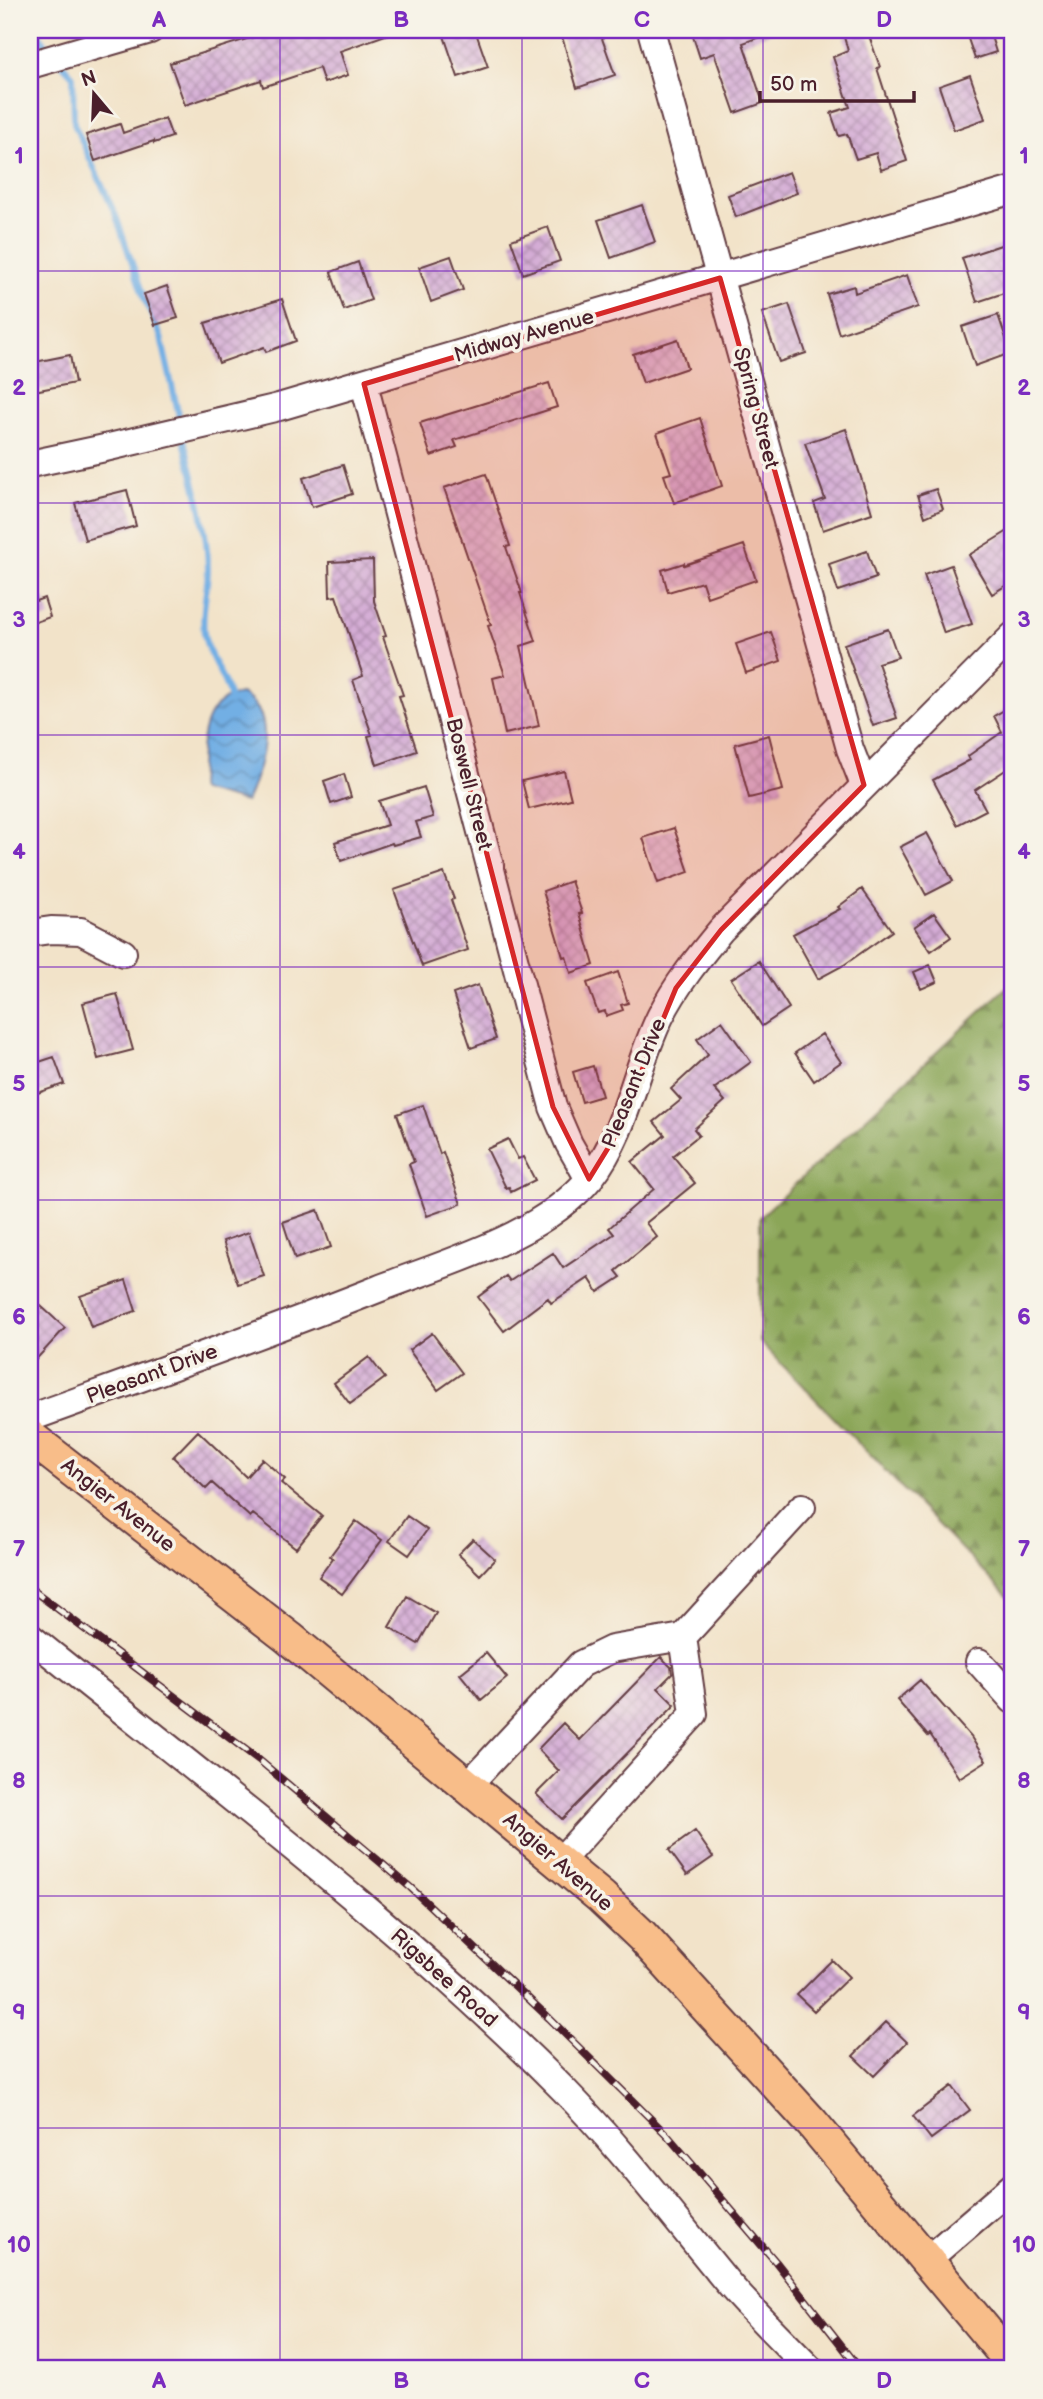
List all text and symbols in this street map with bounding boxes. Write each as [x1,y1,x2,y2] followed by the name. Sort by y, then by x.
[151,6,167,34] text: A
[393,6,409,34] text: B
[634,6,650,34] text: C
[876,6,892,34] text: D
[60,60,130,130] north arrow
[760,60,914,104] scale bar
[78,66,99,93] text: N
[770,72,817,97] text: 50 m
[14,142,24,170] text: 1
[1019,142,1029,170] text: 1
[451,304,597,368] street label: Midway Avenue
[728,345,784,472] street label: Spring Street
[12,374,26,402] text: 2
[1017,374,1031,402] text: 2
[12,606,26,634] text: 3
[1017,606,1031,634] text: 3
[441,715,498,853] street label: Boswell Street
[12,838,26,866] text: 4
[1017,838,1031,866] text: 4
[597,1014,671,1152] street label: Pleasant Drive
[12,1070,26,1098] text: 5
[1017,1070,1031,1098] text: 5
[12,1303,26,1331] text: 6
[1017,1303,1031,1331] text: 6
[83,1339,221,1409] street label: Pleasant Drive
[56,1453,180,1557] street label: Angier Avenue
[13,1535,26,1563] text: 7
[1018,1535,1031,1563] text: 7
[12,1767,26,1795] text: 8
[1017,1767,1031,1795] text: 8
[498,1807,618,1917] street label: Angier Avenue
[385,1923,503,2033] street label: Rigsbee Road
[12,1999,26,2027] text: 9
[1017,1999,1031,2027] text: 9
[7,2231,31,2259] text: 10
[1012,2231,1036,2259] text: 10
[151,2367,167,2395] text: A
[393,2367,409,2395] text: B
[634,2367,650,2395] text: C
[876,2367,892,2395] text: D

